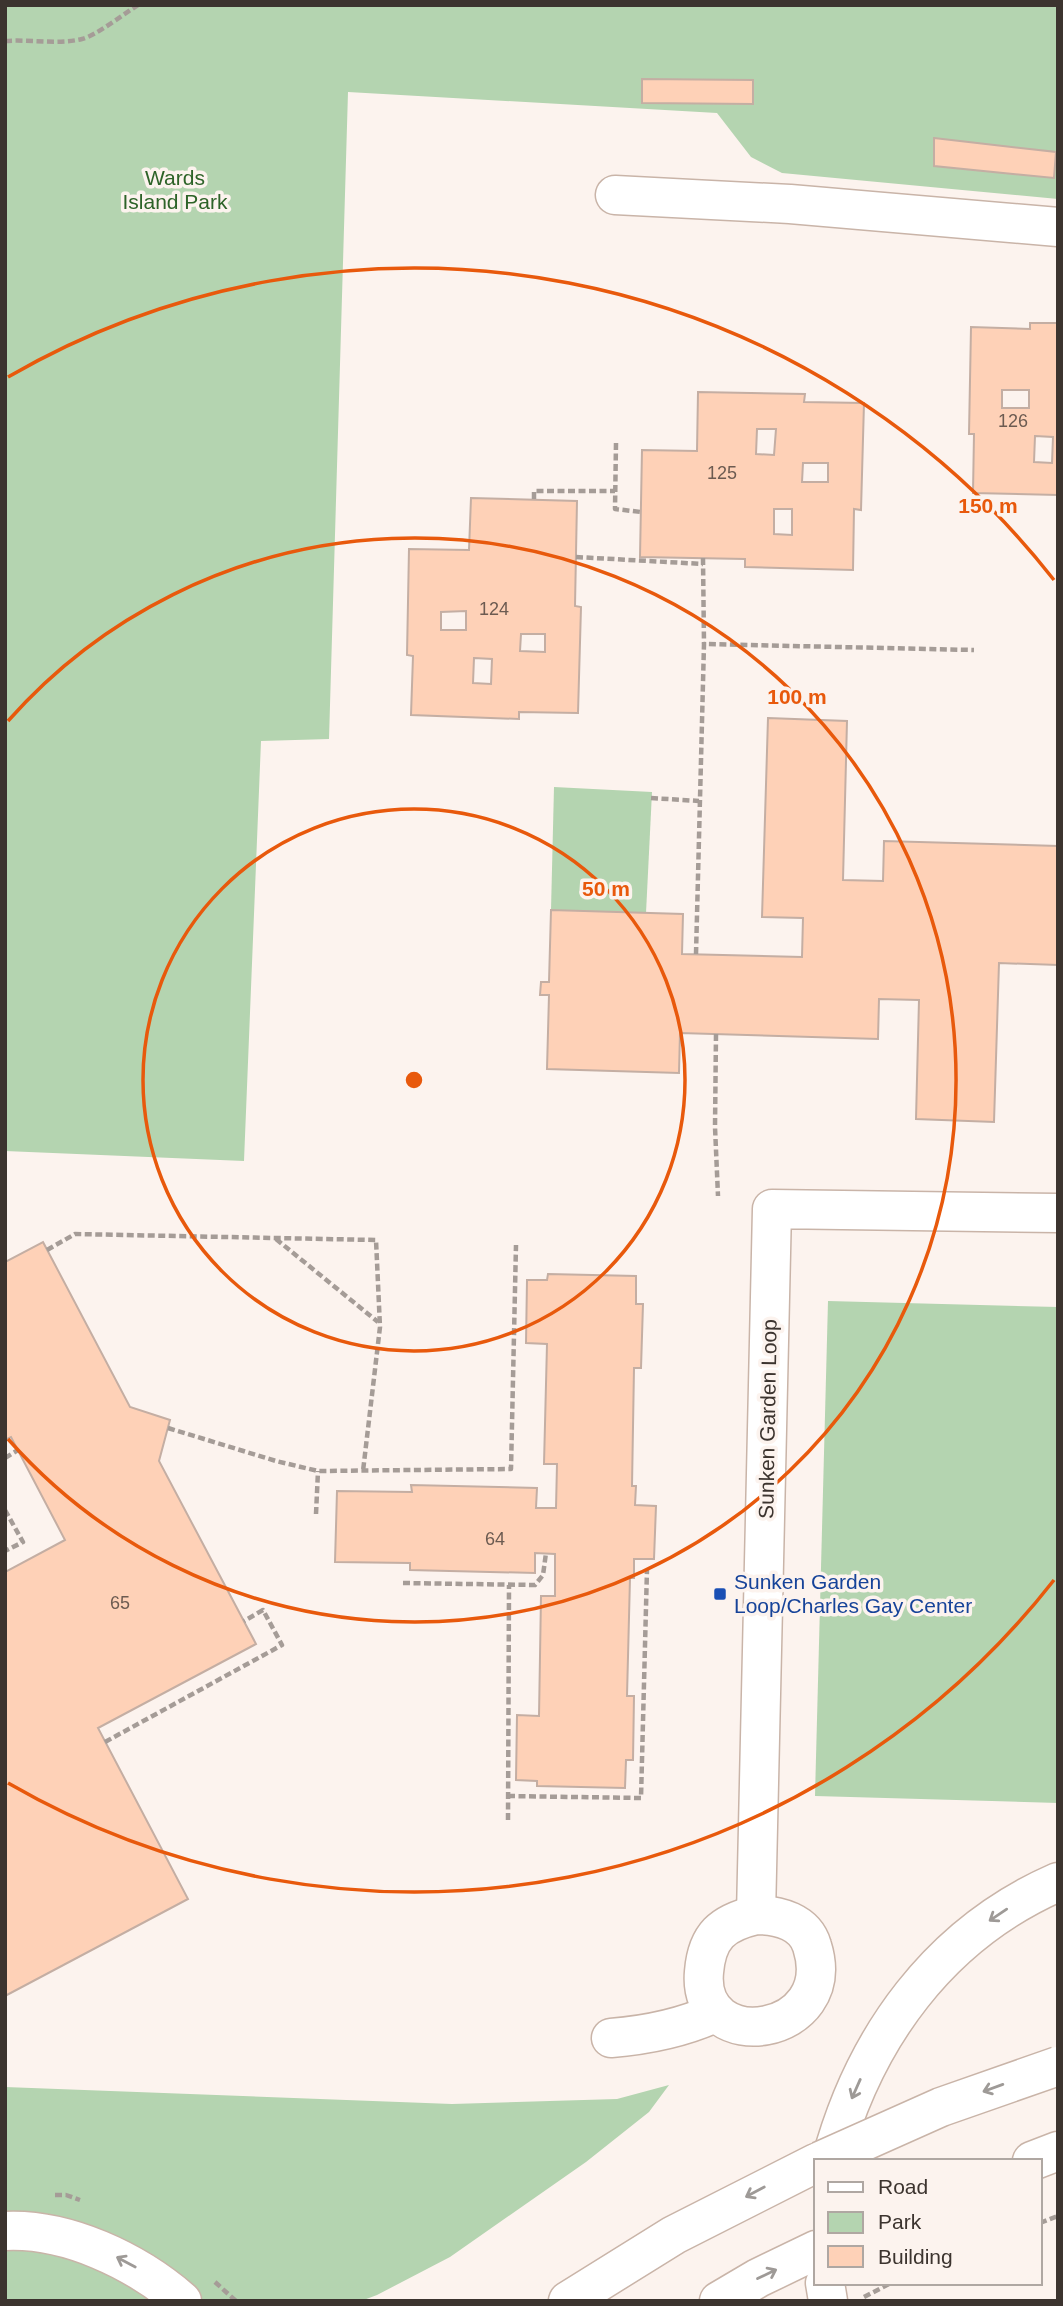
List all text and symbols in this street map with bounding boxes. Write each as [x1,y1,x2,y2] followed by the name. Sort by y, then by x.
[122,166,228,213] park label: Wards Island Park
[998,411,1028,431] house number: 126
[707,463,737,483] house number: 125
[958,494,1018,517] text: 150 m
[479,599,509,619] house number: 124
[767,685,827,708] text: 100 m
[582,877,630,900] text: 50 m
[402,1068,426,1092] centre of rings
[754,1319,781,1519] street label: Sunken Garden Loop
[485,1529,505,1549] house number: 64
[734,1570,972,1617] place label: Sunken Garden Loop/Charles Gay Center
[712,1586,728,1602] marker: Sunken Garden Loop/Charles Gay Center
[110,1593,130,1613] house number: 65
[989,1908,1008,1922] one-way arrow
[849,2077,862,2099] one-way arrow
[983,2083,1005,2095] one-way arrow
[814,2159,1042,2285] legend
[878,2175,928,2198] text: Road
[745,2186,766,2200] one-way arrow
[878,2210,922,2233] text: Park
[878,2245,953,2268] text: Building
[116,2255,137,2268] one-way arrow
[756,2267,777,2280] one-way arrow

